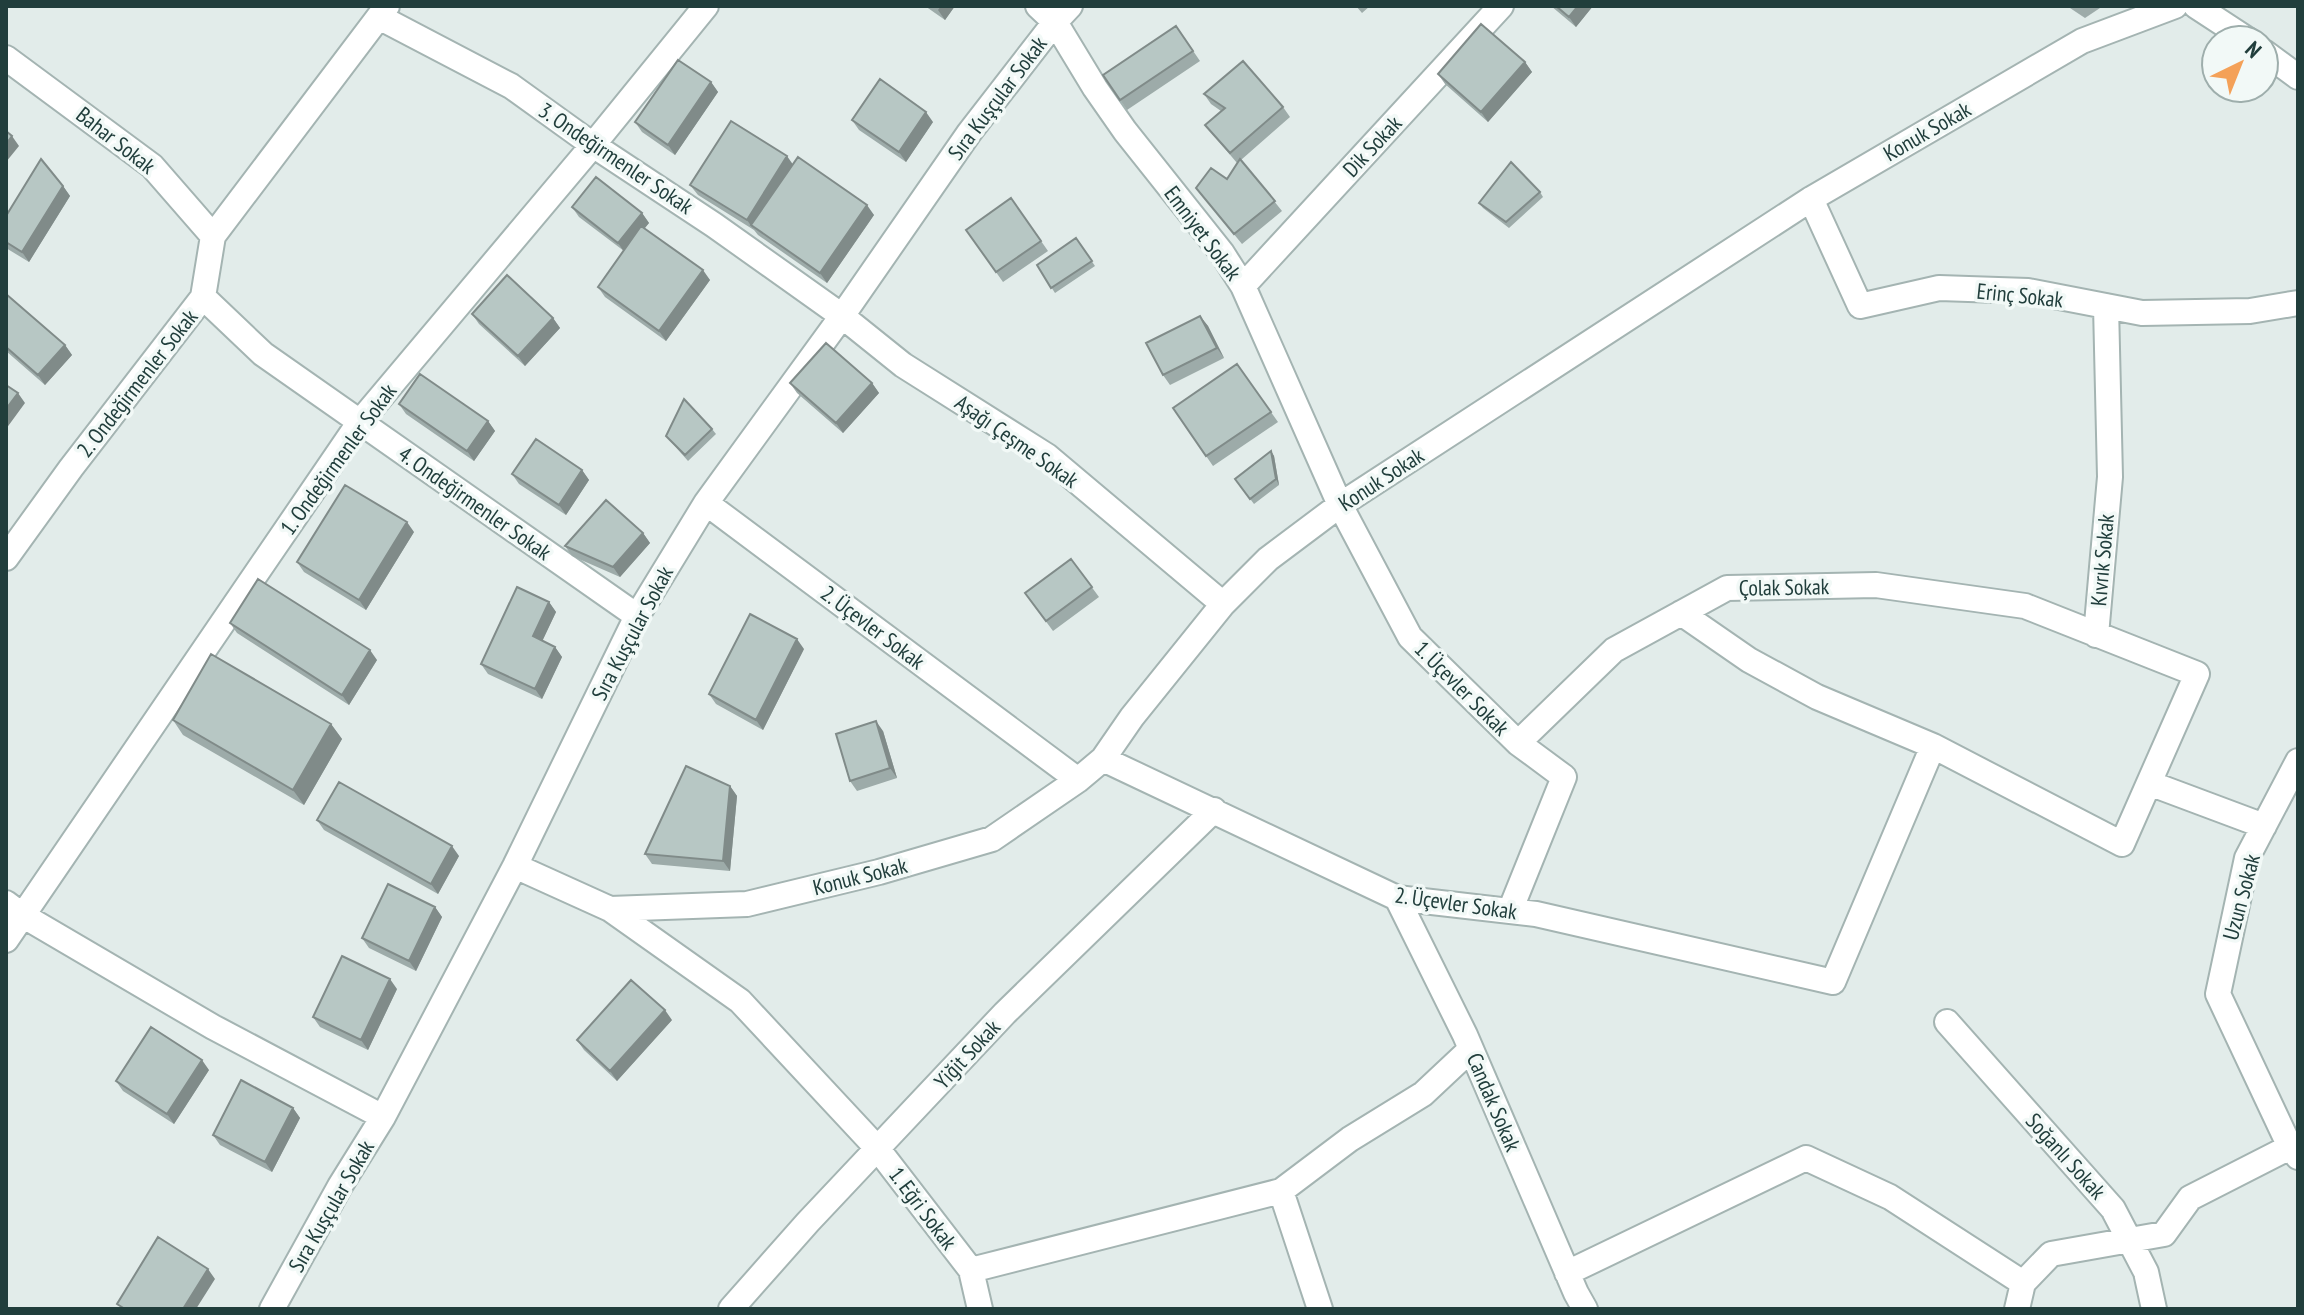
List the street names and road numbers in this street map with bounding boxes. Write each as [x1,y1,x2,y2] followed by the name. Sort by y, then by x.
[941,30,1053,165] street label: Sıra Kuşçular Sokak
[1878,95,1976,167] street label: Konuk Sokak
[533,96,699,220] street label: 3. Ondeğirmenler Sokak
[71,100,162,180] street label: Bahar Sokak
[1337,109,1408,183] street label: Dik Sokak
[1158,180,1248,286] street label: Emniyet Sokak
[1975,277,2065,314] street label: Erinç Sokak
[70,303,204,463] street label: 2. Ondeğirmenler Sokak
[274,377,403,540] street label: 1. Ondeğirmenler Sokak
[950,388,1085,494] street label: Aşağı Çeşme Sokak
[393,440,557,566] street label: 4. Ondeğirmenler Sokak
[1333,441,1429,517] street label: Konuk Sokak
[2084,512,2120,607] street label: Kıvrık Sokak
[585,561,679,705] street label: Sıra Kuşçular Sokak
[1739,572,1830,602] street label: Çolak Sokak
[815,579,931,675] street label: 2. Üçevler Sokak
[1409,635,1516,742] street label: 1. Üçevler Sokak
[2216,850,2266,943] street label: Uzun Sokak
[810,851,910,901] street label: Konuk Sokak
[1393,881,1519,925] street label: 2. Üçevler Sokak
[928,1013,1006,1094] street label: Yiğit Sokak
[1461,1049,1527,1156] street label: Candak Sokak
[2020,1107,2112,1205] street label: Soğanlı Sokak
[282,1135,380,1277] street label: Sıra Kuşçular Sokak
[883,1161,963,1255] street label: 1. Eğri Sokak

